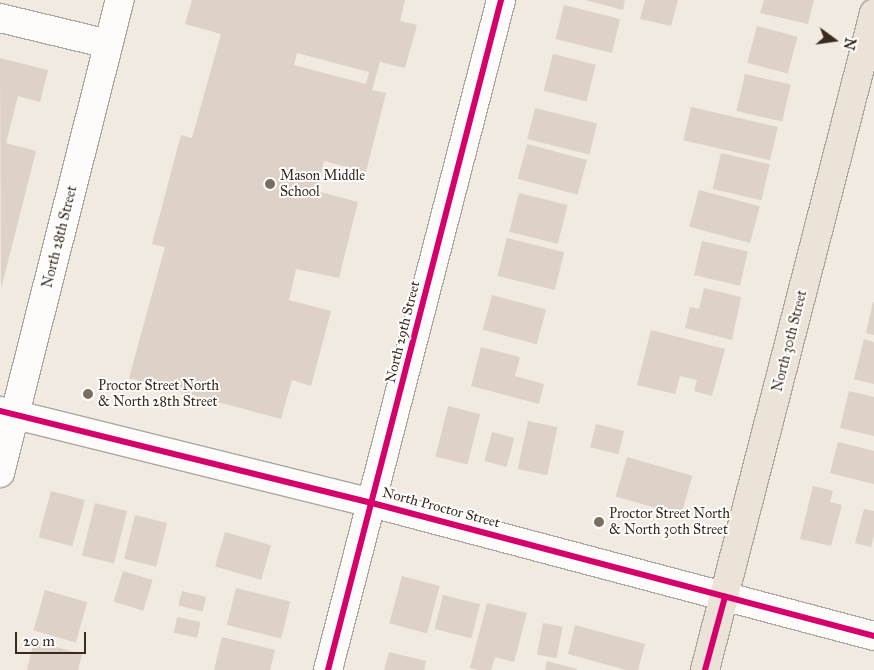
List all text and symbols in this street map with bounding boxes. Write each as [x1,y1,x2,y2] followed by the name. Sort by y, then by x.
[809,15,859,65] north arrow
[839,36,859,52] text: N
[280,168,365,200] place label: Mason Middle School
[264,178,276,190] marker: Mason Middle School
[39,184,81,290] street label: North 28th Street
[382,279,424,385] street label: North 29th Street
[769,289,811,393] street label: North 30th Street
[98,378,219,411] place label: Proctor Street North & North 28th Street
[82,388,94,400] marker: Proctor Street North & North 28th Street
[380,484,502,532] street label: North Proctor Street
[609,506,730,538] place label: Proctor Street North & North 30th Street
[593,516,605,528] marker: Proctor Street North & North 30th Street
[18,622,89,654] scale bar
[23,632,55,650] text: 20 m

